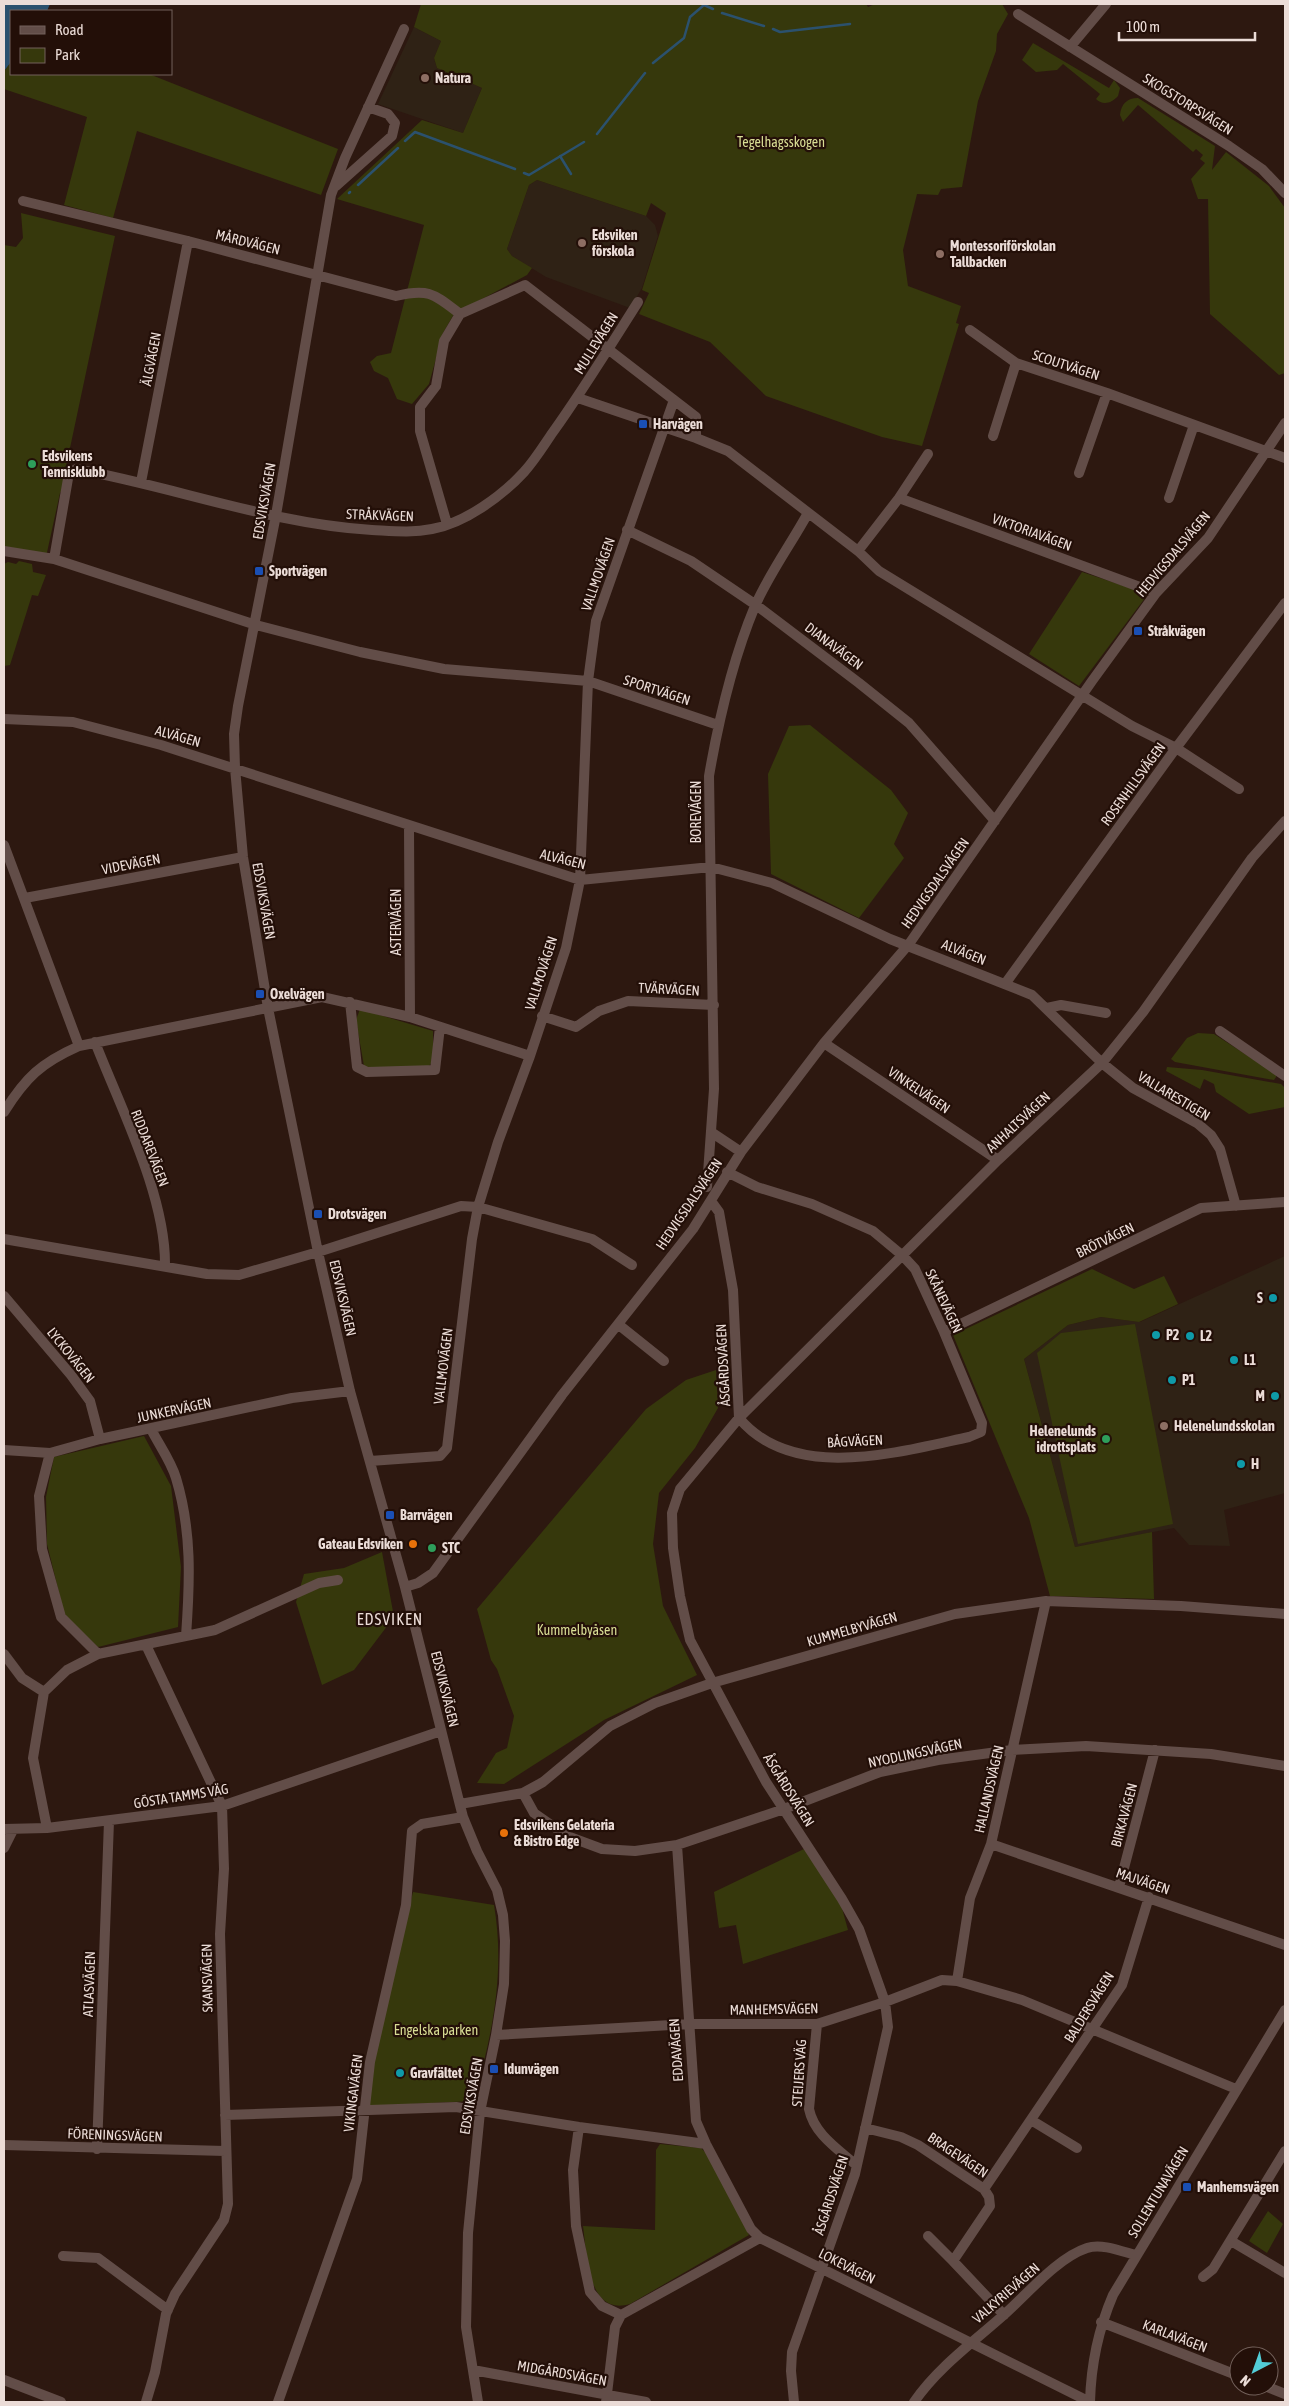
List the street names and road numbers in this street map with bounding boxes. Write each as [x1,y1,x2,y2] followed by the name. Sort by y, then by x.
[1140,70,1236,138] street label: SKOGSTORPSVÄGEN
[214,225,282,258] street label: MÅRDVÄGEN
[571,309,621,377] street label: MULLEVÄGEN
[138,331,164,387] street label: ÄLGVÄGEN
[1030,347,1102,383] street label: SCOUTVÄGEN
[249,461,279,541] street label: EDSVIKSVÄGEN
[346,505,414,524] street label: STRÅKVÄGEN
[1133,508,1213,600] street label: HEDVIGSDALSVÄGEN
[990,510,1074,554] street label: VIKTORIAVÄGEN
[578,535,618,613] street label: VALLMOVÄGEN
[802,619,866,673] street label: DIANAVÄGEN
[622,672,692,708] street label: SPORTVÄGEN
[153,722,203,750] street label: ALVÄGEN
[1098,739,1168,829] street label: ROSENHILLSVÄGEN
[688,781,704,843] street label: BOREVÄGEN
[898,835,972,931] street label: HEDVIGSDALSVÄGEN
[538,846,588,872] street label: ALVÄGEN
[100,850,162,878] street label: VIDEVÄGEN
[249,861,279,941] street label: EDSVIKSVÄGEN
[388,889,404,955] street label: ASTERVÄGEN
[522,934,560,1012] street label: VALLMOVÄGEN
[939,936,989,968] street label: ALVÄGEN
[638,979,700,999] street label: TVÄRVÄGEN
[885,1063,953,1117] street label: VINKELVÄGEN
[1135,1068,1213,1124] street label: VALLARESTIGEN
[983,1088,1053,1156] street label: ANHALTSVÄGEN
[128,1107,172,1189] street label: RIDDAREVÄGEN
[653,1155,725,1253] street label: HEDVIGSDALSVÄGEN
[1073,1219,1137,1261] street label: BRÖTVÄGEN
[326,1258,360,1338] street label: EDSVIKSVÄGEN
[922,1266,967,1336] street label: SKÅNEVÄGEN
[712,1323,733,1407] street label: ÅSGÅRDSVÄGEN
[44,1324,98,1386] street label: LYCKOVÄGEN
[430,1327,456,1405] street label: VALLMOVÄGEN
[135,1394,213,1426] street label: JUNKERVÄGEN
[827,1431,883,1450] street label: BÅGVÄGEN
[805,1608,899,1650] street label: KUMMELBYVÄGEN
[428,1649,462,1729] street label: EDSVIKSVÄGEN
[867,1735,963,1771] street label: NYODLINGSVÄGEN
[971,1743,1007,1835] street label: HALLANDSVÄGEN
[760,1750,819,1829] street label: ÅSGÅRDSVÄGEN
[132,1781,230,1811] street label: GÖSTA TAMMS VÄG
[1108,1781,1140,1849] street label: BIRKAVÄGEN
[1114,1864,1172,1898] street label: MAJVÄGEN
[198,1943,216,2013] street label: SKANSVÄGEN
[80,1951,98,2017] street label: ATLASVÄGEN
[1061,1969,1117,2045] street label: BALDERSVÄGEN
[729,2000,819,2018] street label: MANHEMSVÄGEN
[666,2018,686,2082] street label: EDDAVÄGEN
[789,2039,809,2107] street label: STEIJERS VÄG
[340,2053,366,2133] street label: VIKINGAVÄGEN
[456,2056,486,2136] street label: EDSVIKSVÄGEN
[67,2125,163,2145] street label: FÖRENINGSVÄGEN
[925,2129,991,2181] street label: BRAGEVÄGEN
[1125,2144,1191,2240] street label: SOLLENTUNAVÄGEN
[810,2153,851,2237] street label: ÅSGÅRDSVÄGEN
[816,2245,878,2287] street label: LOKEVÄGEN
[969,2260,1043,2326] street label: VALKYRIEVÄGEN
[1140,2316,1210,2356] street label: KARLAVÄGEN
[516,2356,608,2389] street label: MIDGÅRDSVÄGEN

